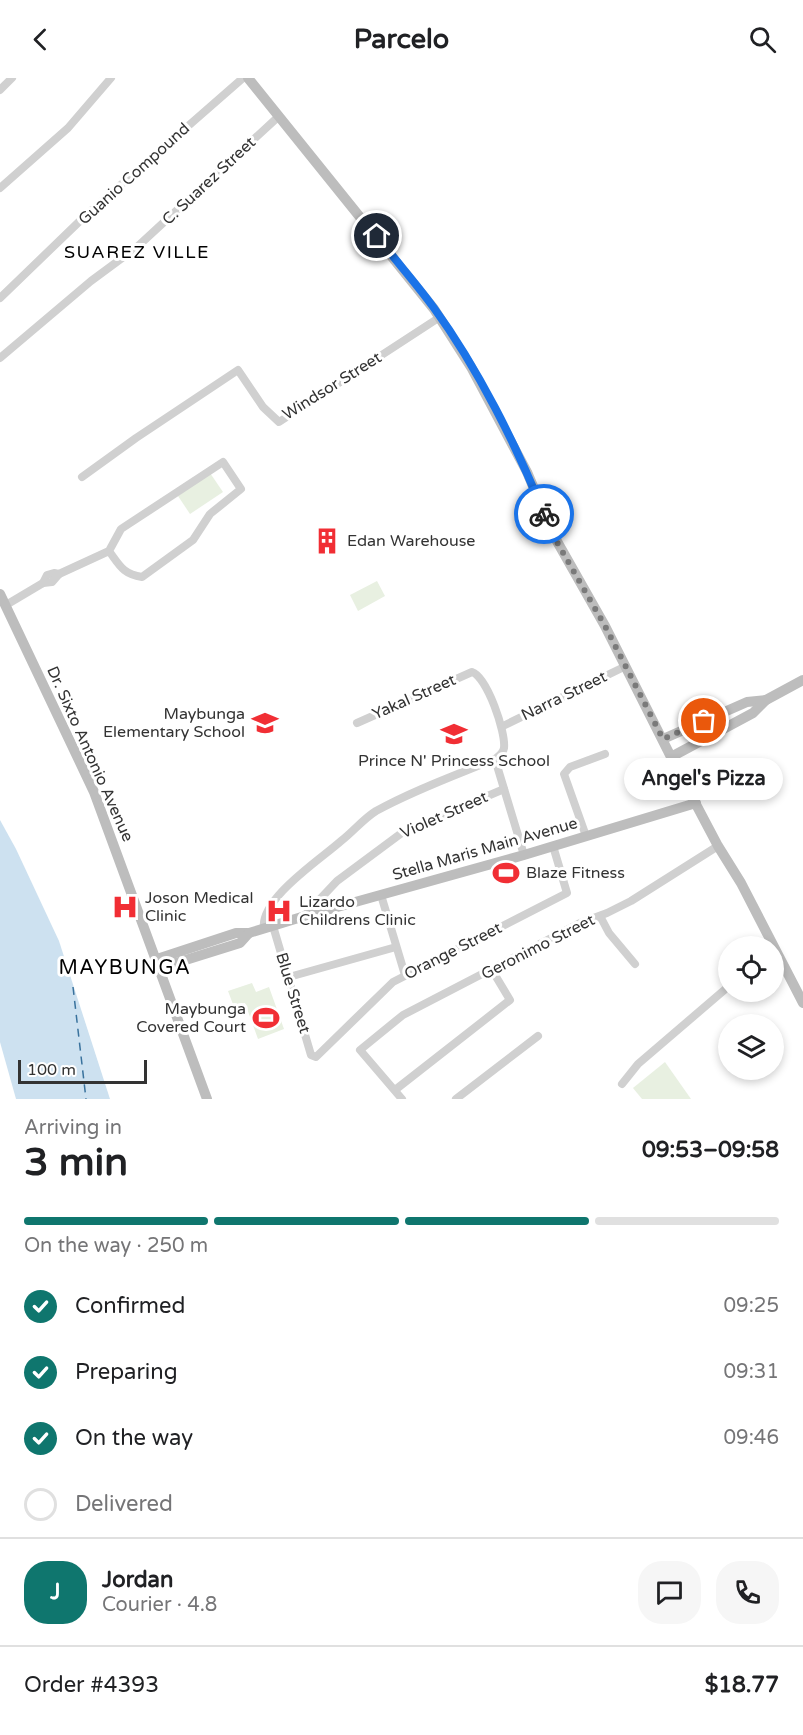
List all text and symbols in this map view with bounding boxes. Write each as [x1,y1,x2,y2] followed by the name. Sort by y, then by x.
[24,23,57,56] icon: back
[354,23,449,56] text: Parcelo
[746,23,779,56] icon: search
[74,119,194,229] street label: Guanio Compound
[158,133,260,229] street label: C. Suarez Street
[351,210,402,261] pin
[360,219,393,252] icon: home
[64,241,210,263] district label: SUAREZ VILLE
[279,348,385,424] street label: Windsor Street
[514,484,574,544] courier
[528,498,561,531] icon: bike
[312,526,342,556] building icon: Edan Warehouse
[347,531,475,551] place label: Edan Warehouse
[42,663,138,845] street label: Dr. Sixto Antonio Avenue
[518,667,610,725] street label: Narra Street
[369,670,459,724] street label: Yakal Street
[678,695,729,746] pin
[103,704,245,742] place label: Maybunga Elementary School
[687,704,720,737] icon: bag
[250,708,280,738] school or university icon: Maybunga Elementary School
[439,719,469,749] school or university icon: Prince N' Princess School
[358,751,550,771] place label: Prince N' Princess School
[624,757,783,799] callout: Angel's Pizza
[641,767,766,791] text: Angel's Pizza
[397,787,491,843] street label: Violet Street
[390,813,580,885] street label: Stella Maris Main Avenue
[491,858,521,888] sports icon: Blaze Fitness
[526,863,625,883] place label: Blaze Fitness
[145,888,253,926] place label: Joson Medical Clinic
[110,892,140,922] hospital icon: Joson Medical Clinic
[299,892,416,930] place label: Lizardo Childrens Clinic
[264,896,294,926] hospital icon: Lizardo Childrens Clinic
[478,910,598,984] street label: Geronimo Street
[401,918,505,984] street label: Orange Street
[718,936,784,1080] map controls
[718,936,784,1002] button: locate
[271,950,315,1036] street label: Blue Street
[59,956,191,980] district label: MAYBUNGA
[136,999,246,1037] place label: Maybunga Covered Court
[251,1003,281,1033] sports icon: Maybunga Covered Court
[718,1014,784,1080] button: layers
[18,1057,147,1085] scale bar
[27,1060,76,1080] text: 100 m
[24,1116,122,1140] text: Arriving in
[642,1137,779,1163] text: 09:53–09:58
[24,1139,128,1186] text: 3 min
[24,1234,208,1258] text: On the way · 250 m
[24,1290,57,1323] icon: check
[75,1293,185,1319] text: Confirmed
[724,1294,779,1318] text: 09:25
[24,1356,57,1389] icon: check
[75,1359,178,1385] text: Preparing
[724,1360,779,1384] text: 09:31
[24,1422,57,1455] icon: check
[75,1425,193,1451] text: On the way
[724,1426,779,1450] text: 09:46
[75,1491,173,1517] text: Delivered
[638,1561,701,1624] button: chat
[716,1561,779,1624] button: phone
[102,1567,173,1593] text: Jordan
[50,1579,61,1605] text: J
[102,1593,217,1617] text: Courier · 4.8
[24,1672,159,1698] text: Order #4393
[705,1672,779,1698] text: $18.77

